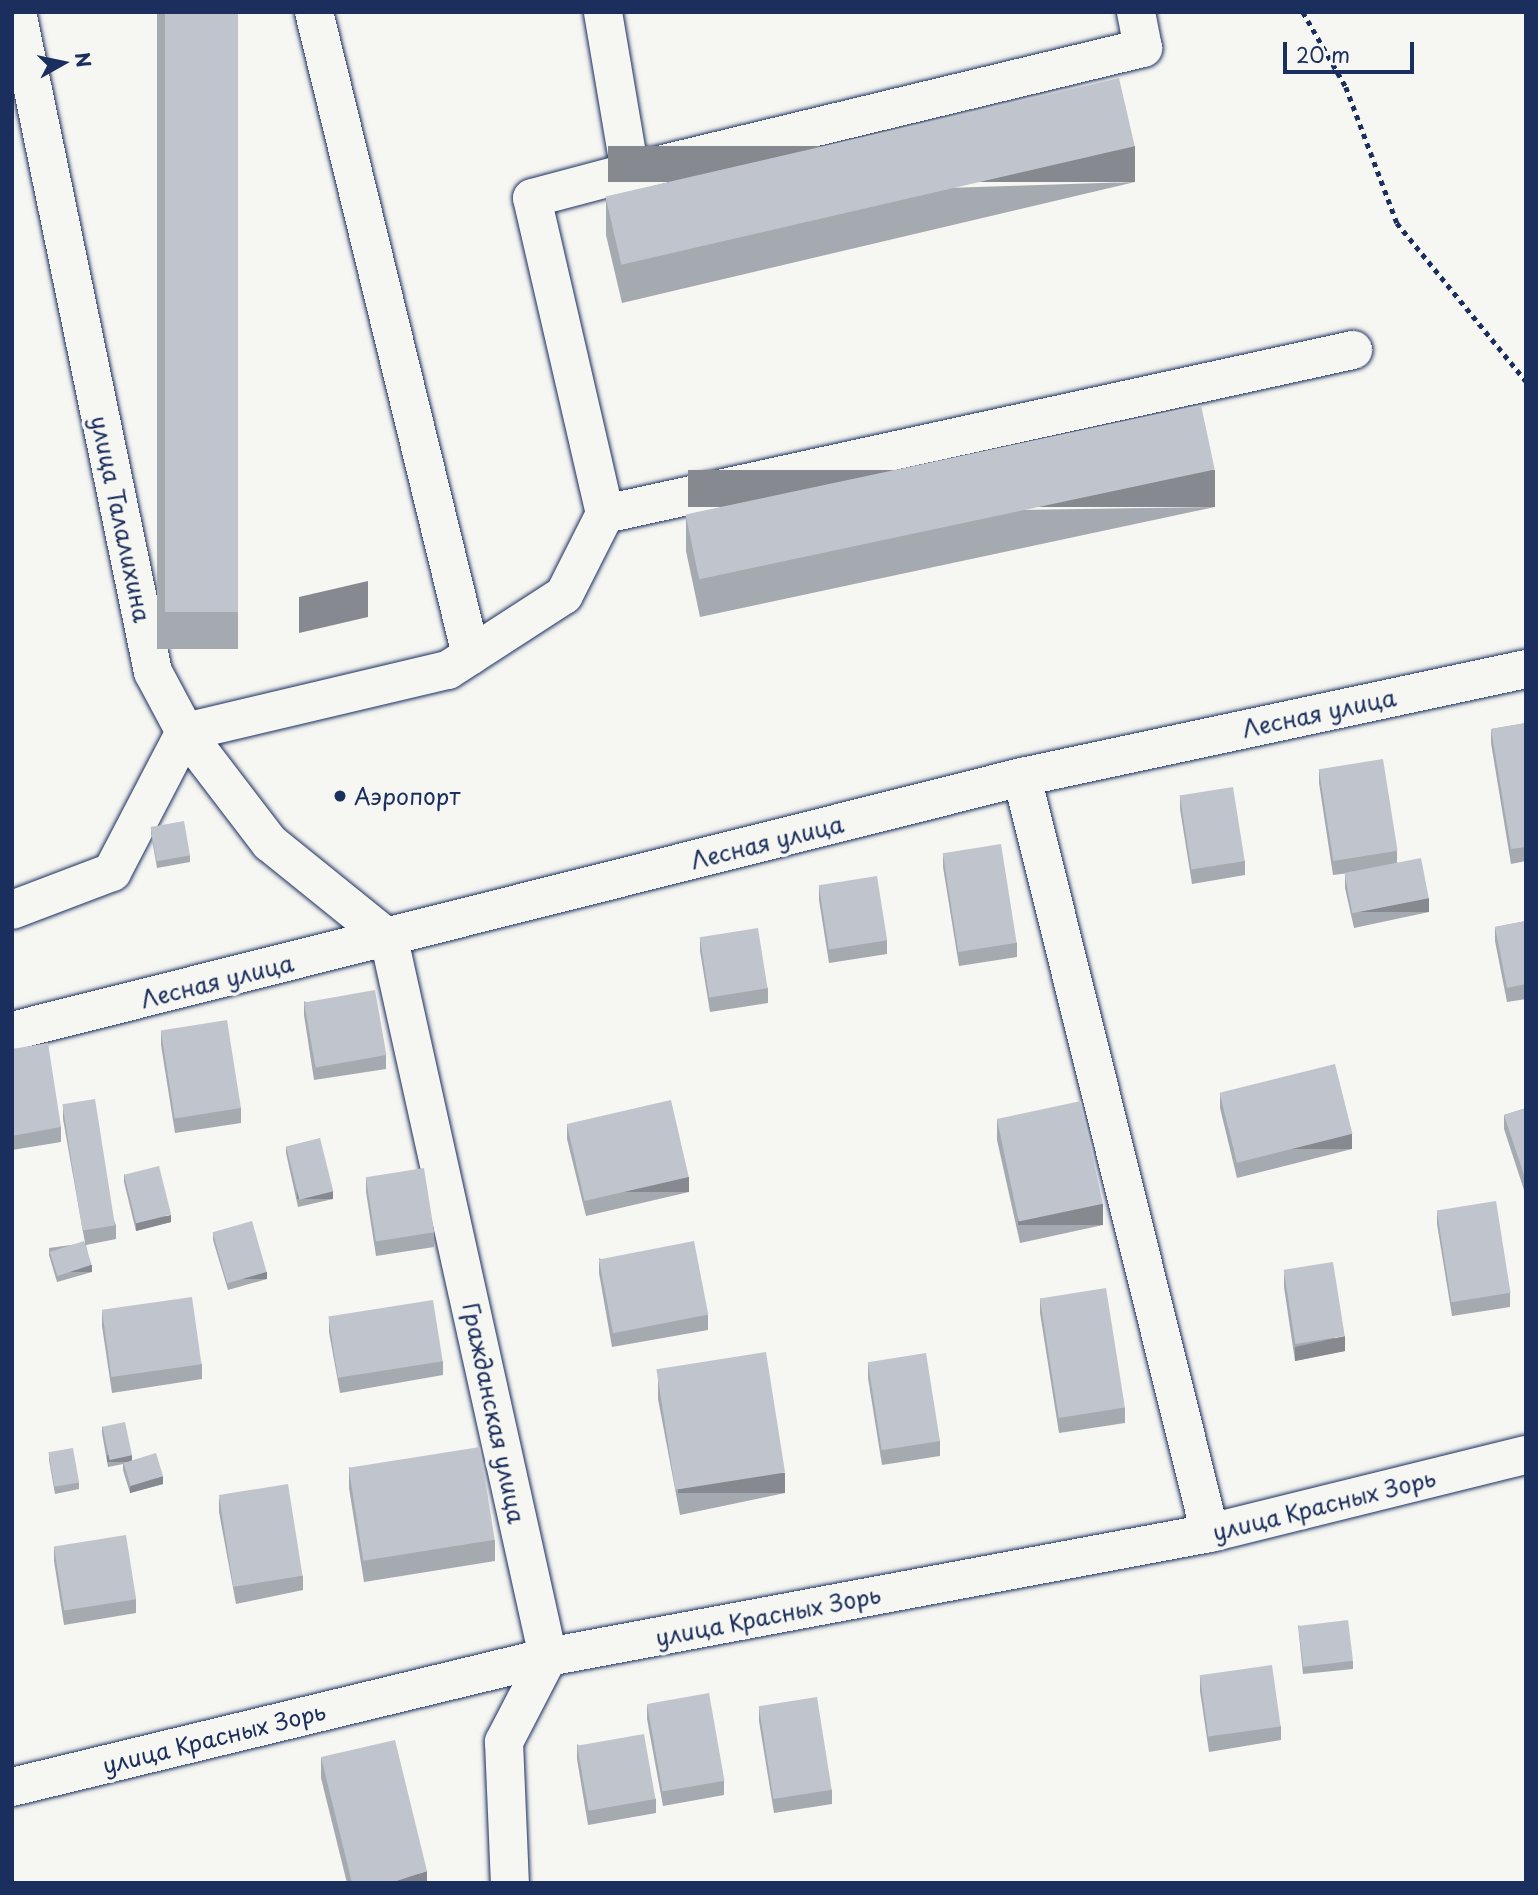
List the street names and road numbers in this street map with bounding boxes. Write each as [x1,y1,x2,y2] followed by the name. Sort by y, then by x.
[85,413,157,625] street label: улица Талалихина
[1239,683,1399,743] street label: Лесная улица
[687,810,847,874] street label: Лесная улица
[137,949,297,1013] street label: Лесная улица
[457,1299,531,1527] street label: Гражданская улица
[1208,1464,1440,1546] street label: улица Красных Зорь
[651,1580,885,1652] street label: улица Красных Зорь
[98,1697,330,1779] street label: улица Красных Зорь

